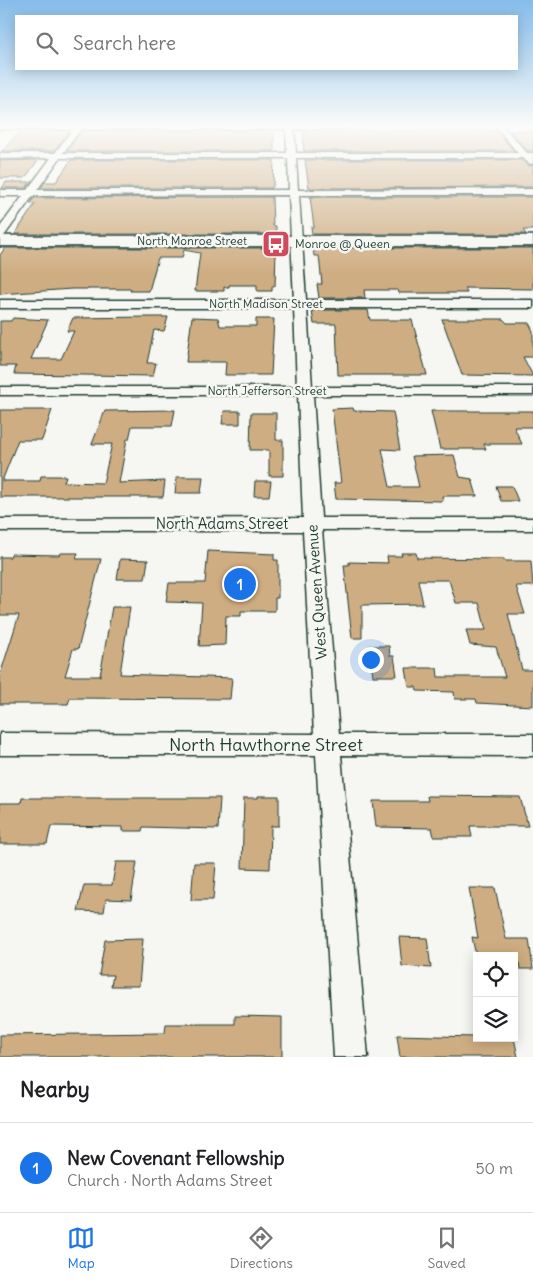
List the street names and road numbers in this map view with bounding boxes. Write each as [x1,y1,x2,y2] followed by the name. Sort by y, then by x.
[137,233,247,248] street label: North Monroe Street
[209,296,323,311] street label: North Madison Street
[207,383,327,398] street label: North Jefferson Street
[156,514,288,533] street label: North Adams Street
[302,524,331,660] street label: West Queen Avenue
[169,733,363,756] street label: North Hawthorne Street

